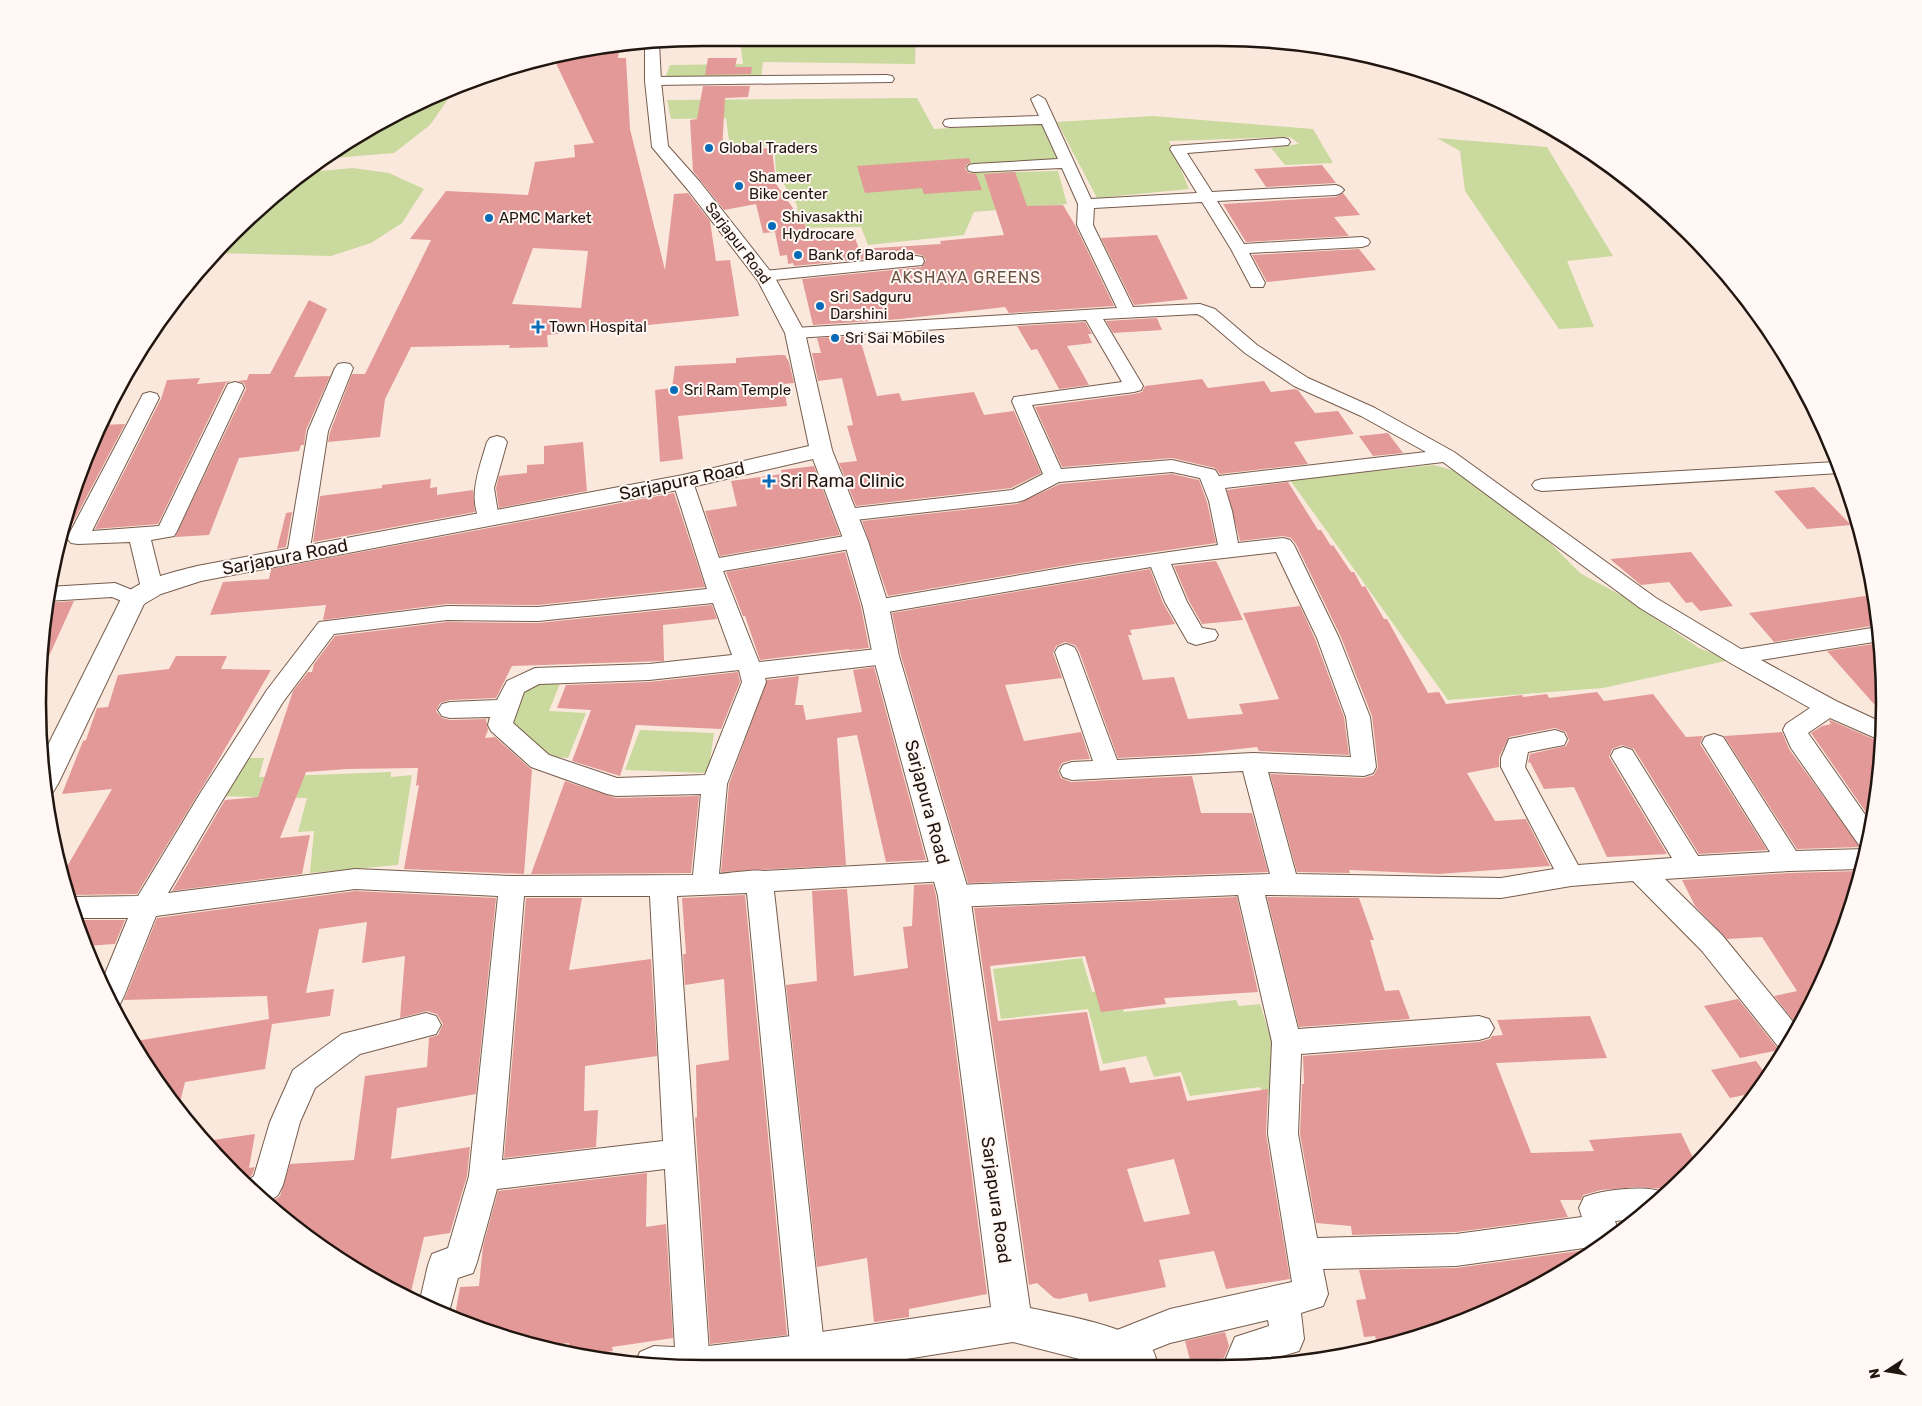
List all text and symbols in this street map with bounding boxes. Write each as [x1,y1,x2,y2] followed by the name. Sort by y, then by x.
[719,139,818,157] place label: Global Traders
[703,142,715,154] marker: Global Traders
[749,168,828,203] place label: Shameer Bike center
[733,180,745,192] marker: Shameer Bike center
[701,198,775,288] street label: Sarjapur Road
[782,208,863,243] place label: Shivasakthi Hydrocare
[499,209,592,227] place label: APMC Market
[483,212,495,224] marker: APMC Market
[766,220,778,232] marker: Shivasakthi Hydrocare
[808,246,914,264] place label: Bank of Baroda
[792,249,804,261] marker: Bank of Baroda
[891,268,1041,287] district label: AKSHAYA GREENS
[830,288,912,323] place label: Sri Sadguru Darshini
[814,300,826,312] marker: Sri Sadguru Darshini
[549,318,647,336] place label: Town Hospital
[531,320,545,334] marker: Town Hospital
[845,329,945,347] place label: Sri Sai Mobiles
[829,332,841,344] marker: Sri Sai Mobiles
[684,381,791,399] place label: Sri Ram Temple
[668,384,680,396] marker: Sri Ram Temple
[617,457,747,505] street label: Sarjapura Road
[780,470,905,492] place label: Sri Rama Clinic
[762,474,776,488] marker: Sri Rama Clinic
[220,534,350,580] street label: Sarjapura Road
[900,737,954,867] street label: Sarjapura Road
[976,1135,1016,1265] street label: Sarjapura Road
[1862,1346,1912,1396] north arrow
[1865,1367,1884,1380] text: N

